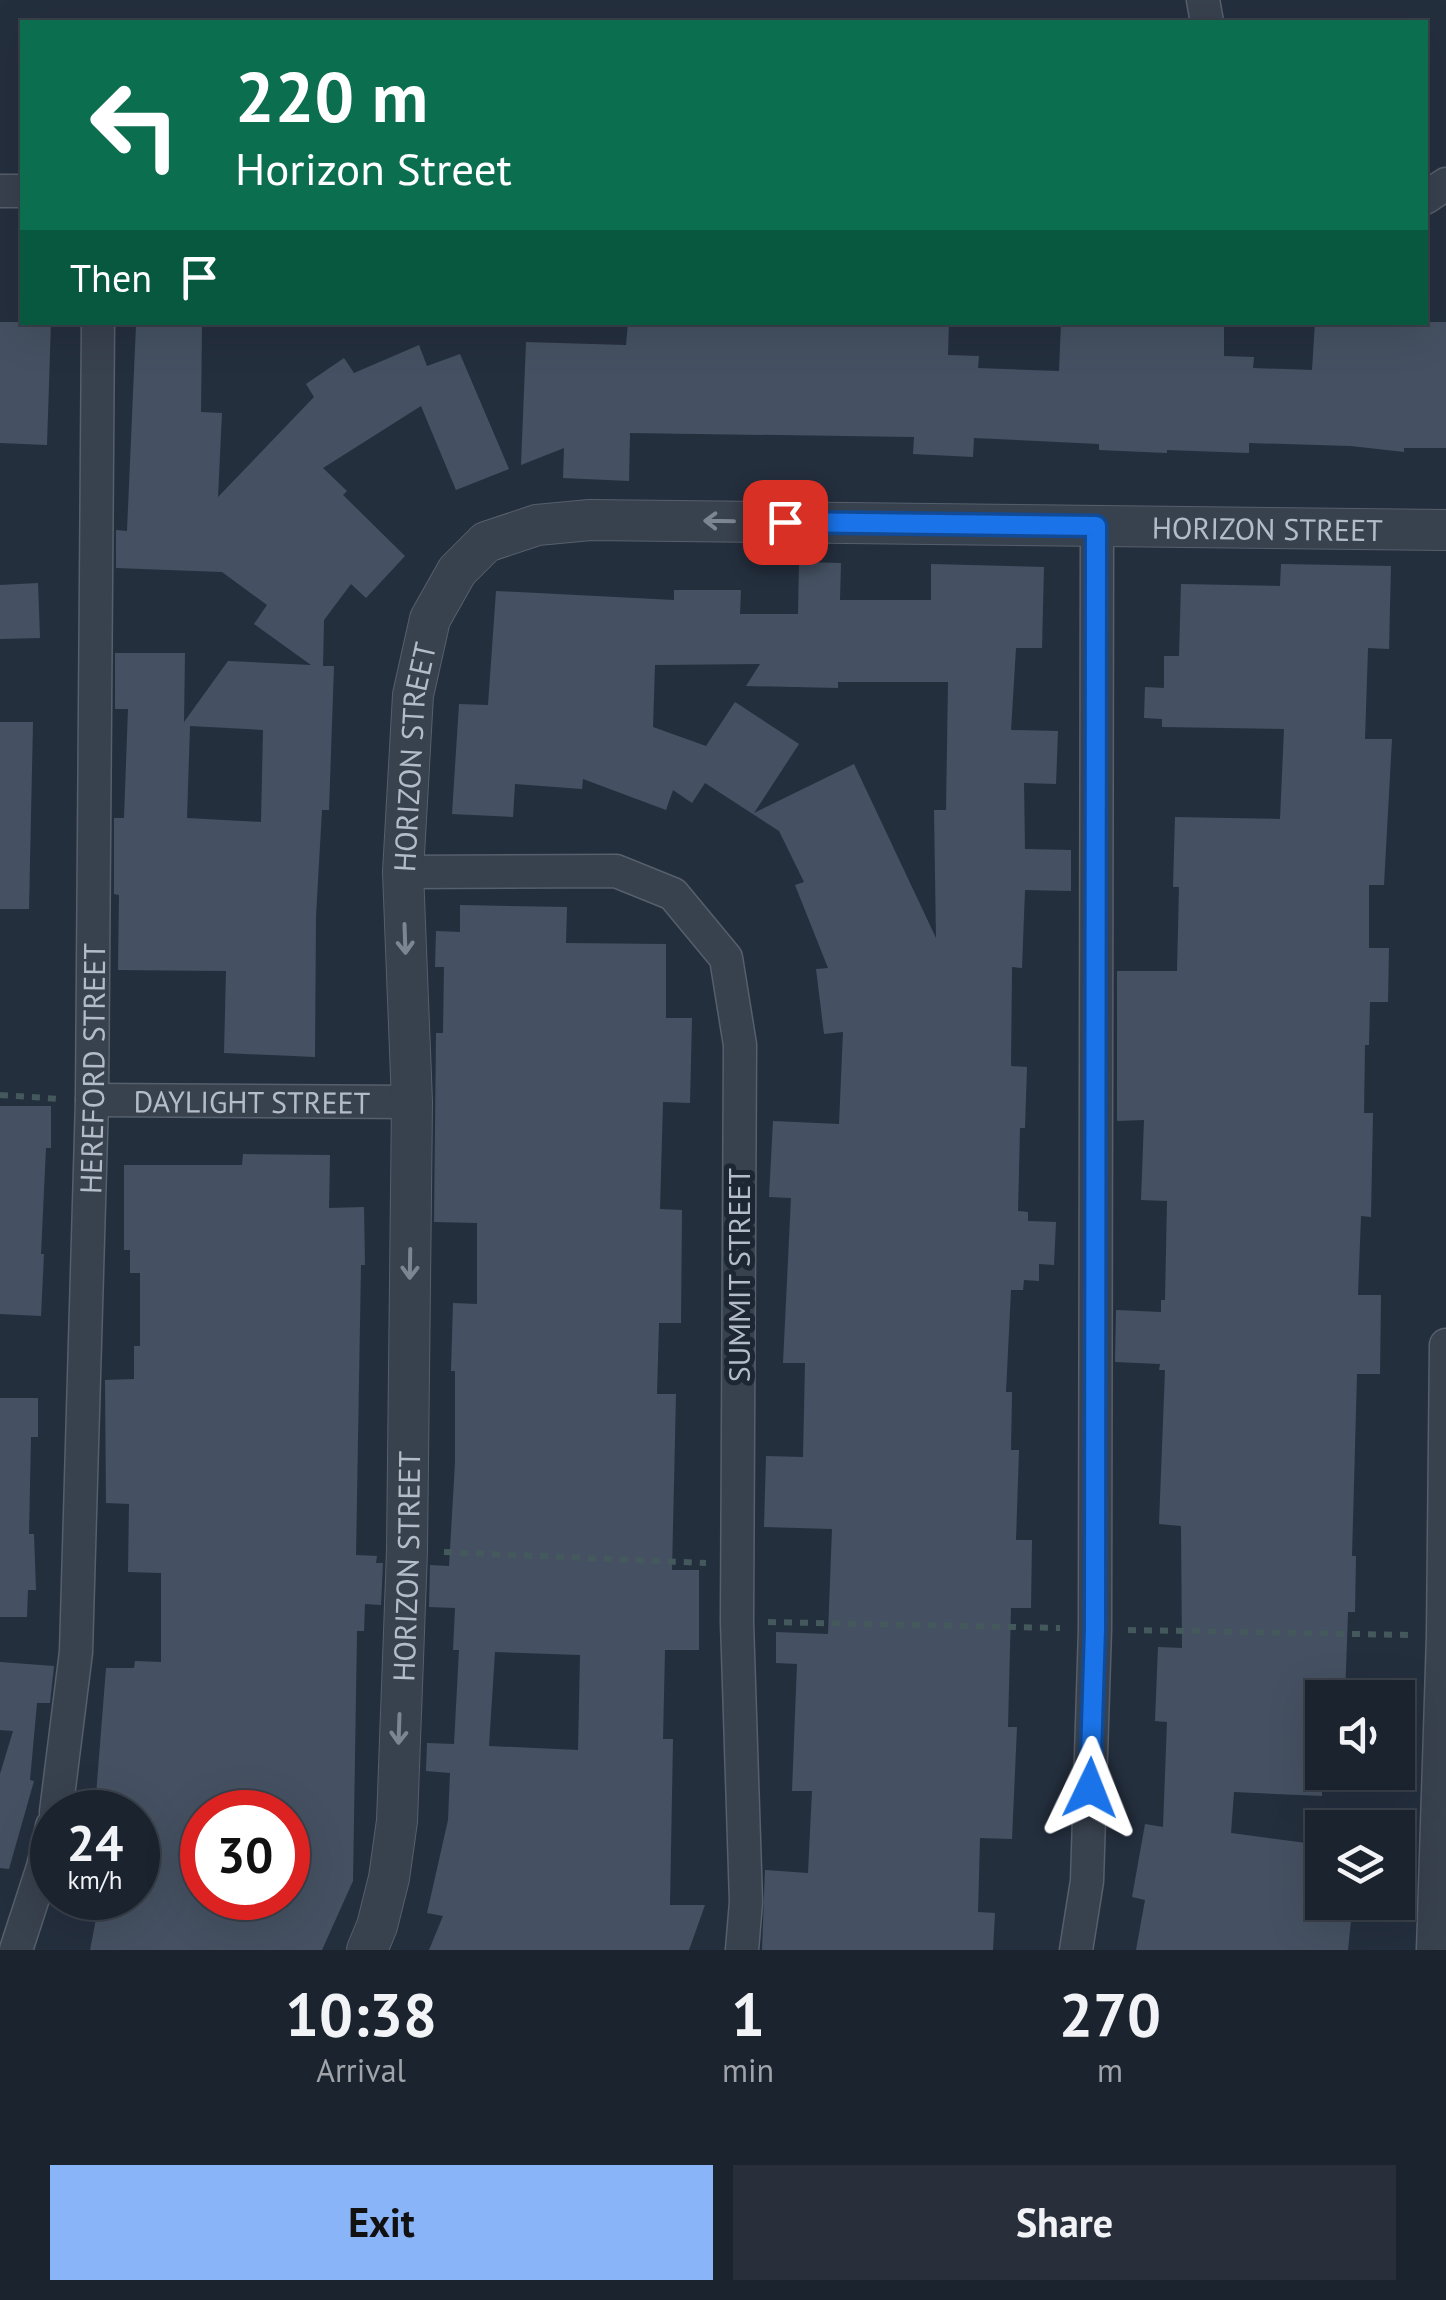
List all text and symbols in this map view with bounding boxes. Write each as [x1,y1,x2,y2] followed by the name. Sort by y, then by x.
[235,51,428,141] text: 220 m
[70,60,200,190] icon: left
[235,139,512,197] text: Horizon Street
[172,250,227,305] icon: arrive
[70,253,152,302] text: Then
[743,480,828,565] pin
[758,495,813,550] icon: arrive
[1152,507,1383,549] street label: HORIZON STREET
[703,512,735,531] one-way arrow
[384,638,444,873] street label: HORIZON STREET
[396,923,415,955] one-way arrow
[70,942,113,1195] street label: HEREFORD STREET
[134,1081,371,1121] street label: DAYLIGHT STREET
[719,1167,758,1382] street label: SUMMIT STREET
[400,1248,420,1280] one-way arrow
[383,1450,428,1682] street label: HORIZON STREET
[1305,1680,1415,1920] map controls
[1305,1680,1415,1790] button: sound
[390,1713,409,1745] one-way arrow
[1038,1736,1142,1840] position arrow
[180,1790,310,1920] speed limit sign: 30
[67,1810,123,1875] text: 24
[1305,1810,1415,1920] button: layers
[68,1864,122,1896] text: km/h
[285,1975,437,2053] text: 10:38
[731,1975,765,2053] text: 1
[1059,1975,1161,2053] text: 270
[316,2049,406,2091] text: Arrival
[722,2049,774,2091] text: min
[1097,2049,1123,2091] text: m
[50,2165,713,2280] button: Exit
[733,2165,1396,2280] button: Share

